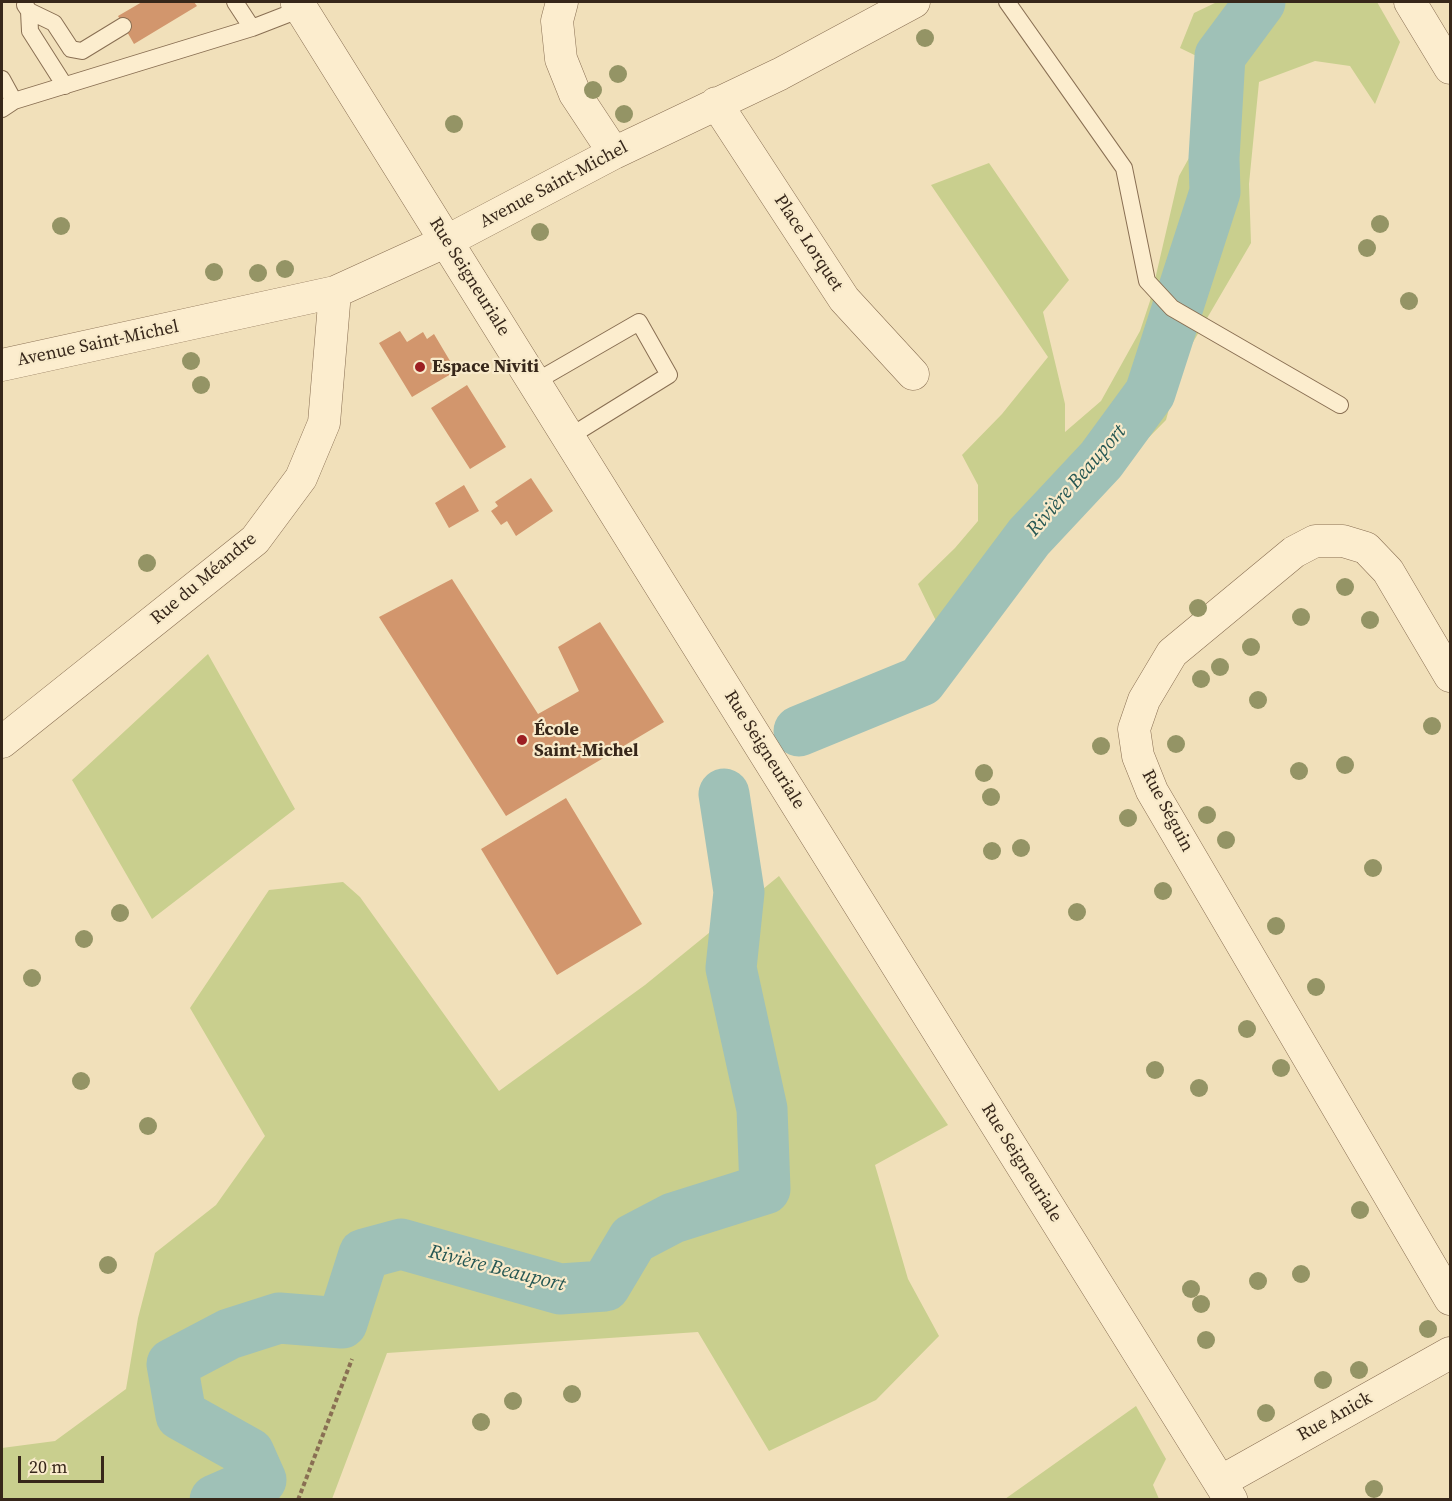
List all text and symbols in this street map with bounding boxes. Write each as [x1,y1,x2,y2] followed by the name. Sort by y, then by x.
[476,137,632,233] street label: Avenue Saint-Michel
[769,191,847,295] street label: Place Lorquet
[424,214,514,340] street label: Rue Seigneuriale
[15,316,181,372] street label: Avenue Saint-Michel
[432,356,539,378] place label: Espace Niviti
[413,360,427,374] marker: Espace Niviti
[1022,420,1132,542] water label: Rivière Beauport
[147,528,261,630] street label: Rue du Méandre
[719,687,809,813] street label: Rue Seigneuriale
[534,719,639,762] place label: École Saint-Michel
[515,733,529,747] marker: École Saint-Michel
[1136,766,1198,856] street label: Rue Séguin
[976,1100,1066,1226] street label: Rue Seigneuriale
[426,1240,568,1298] water label: Rivière Beauport
[1294,1388,1376,1446] street label: Rue Anick
[21,1444,106,1482] scale bar
[29,1454,67,1479] text: 20 m

